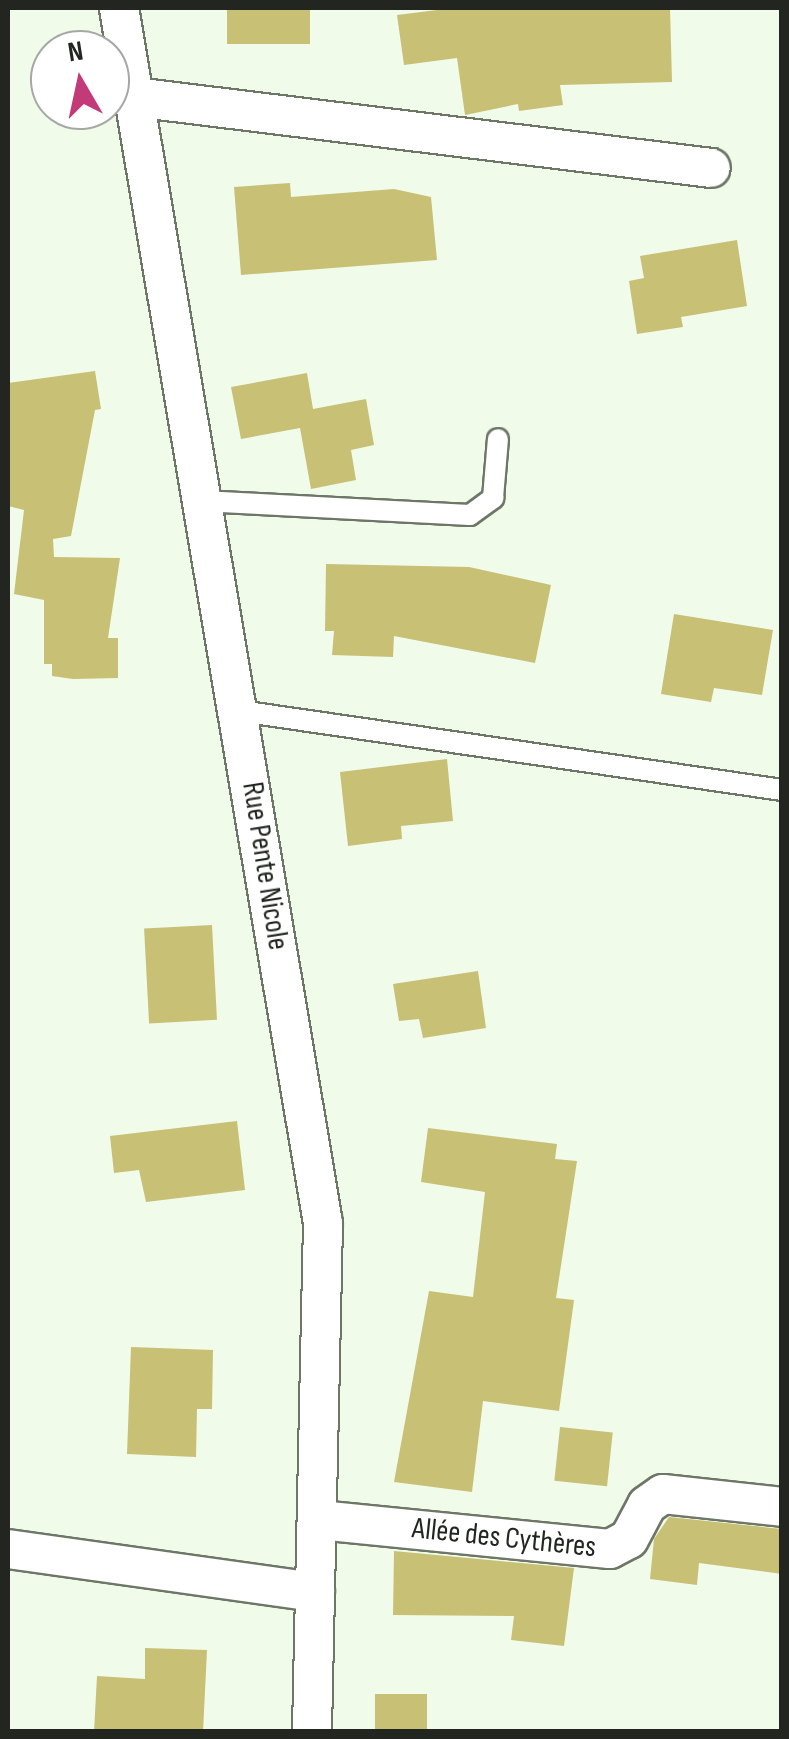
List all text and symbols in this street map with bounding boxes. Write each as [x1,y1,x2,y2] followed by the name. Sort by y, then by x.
[30,30,130,130] north arrow
[66,34,85,69] text: N
[234,779,296,953] street label: Rue Pente Nicole
[410,1510,598,1566] street label: Allée des Cythères

